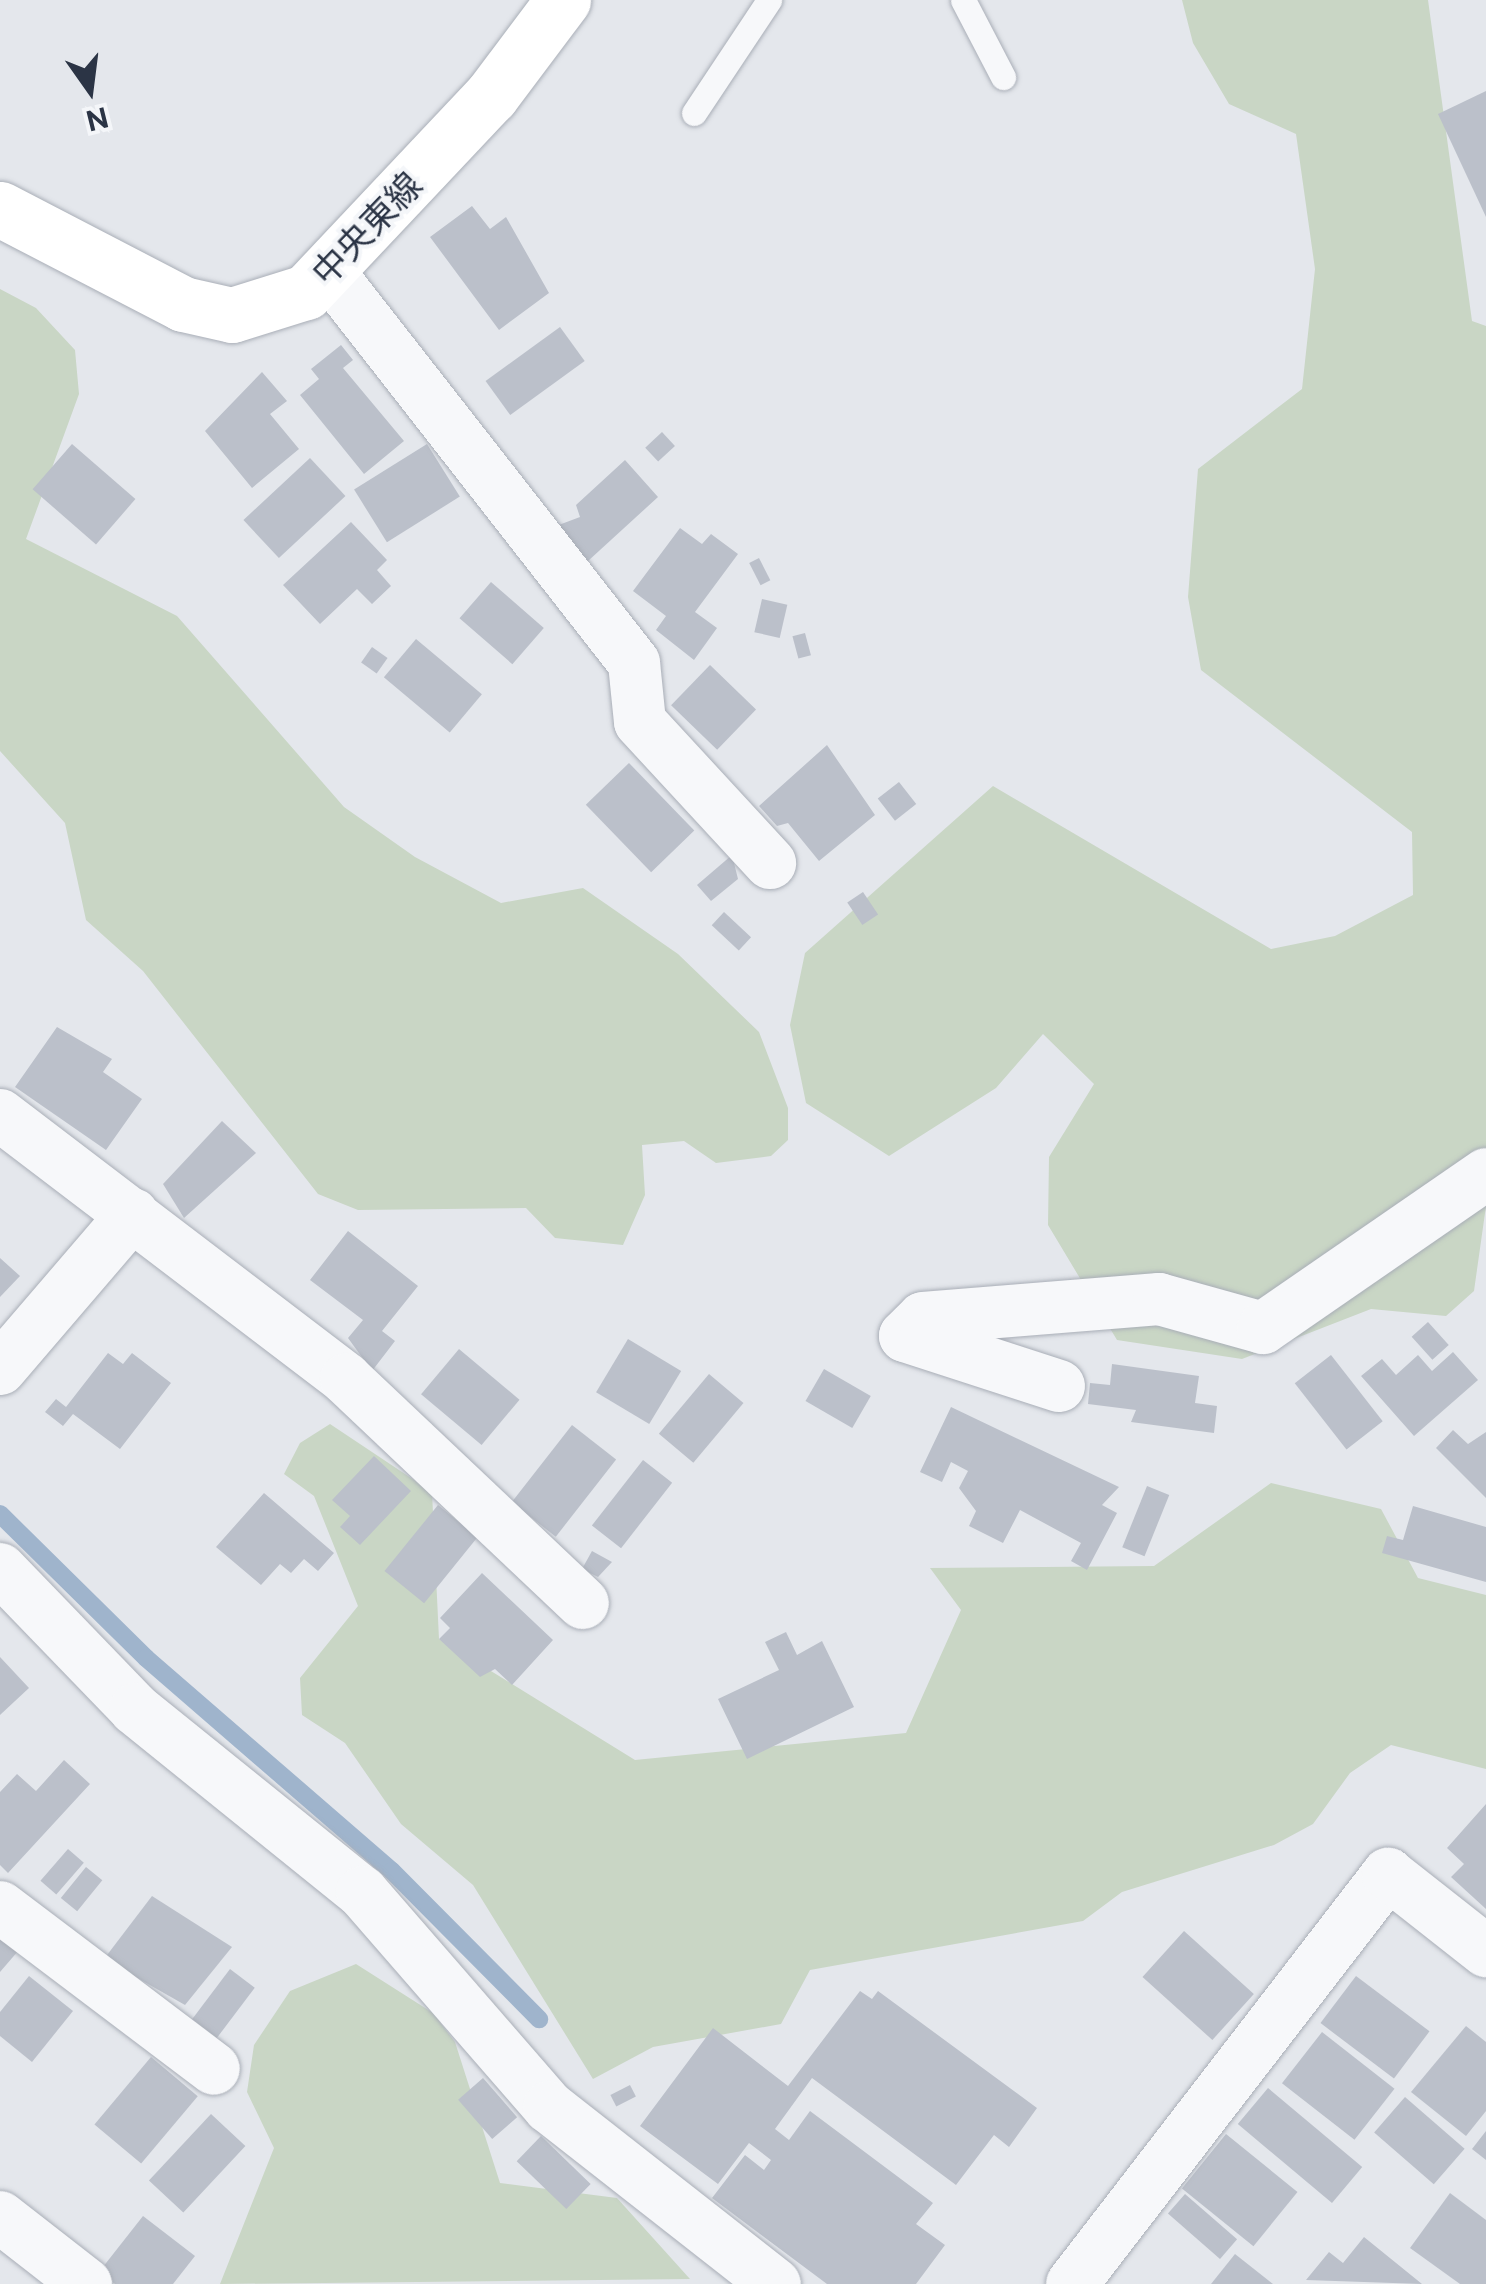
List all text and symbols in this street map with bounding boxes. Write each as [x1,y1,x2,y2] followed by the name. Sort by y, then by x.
[40,40,140,140] north arrow
[83,101,112,138] text: N
[303,164,431,294] street label: 中央東線

